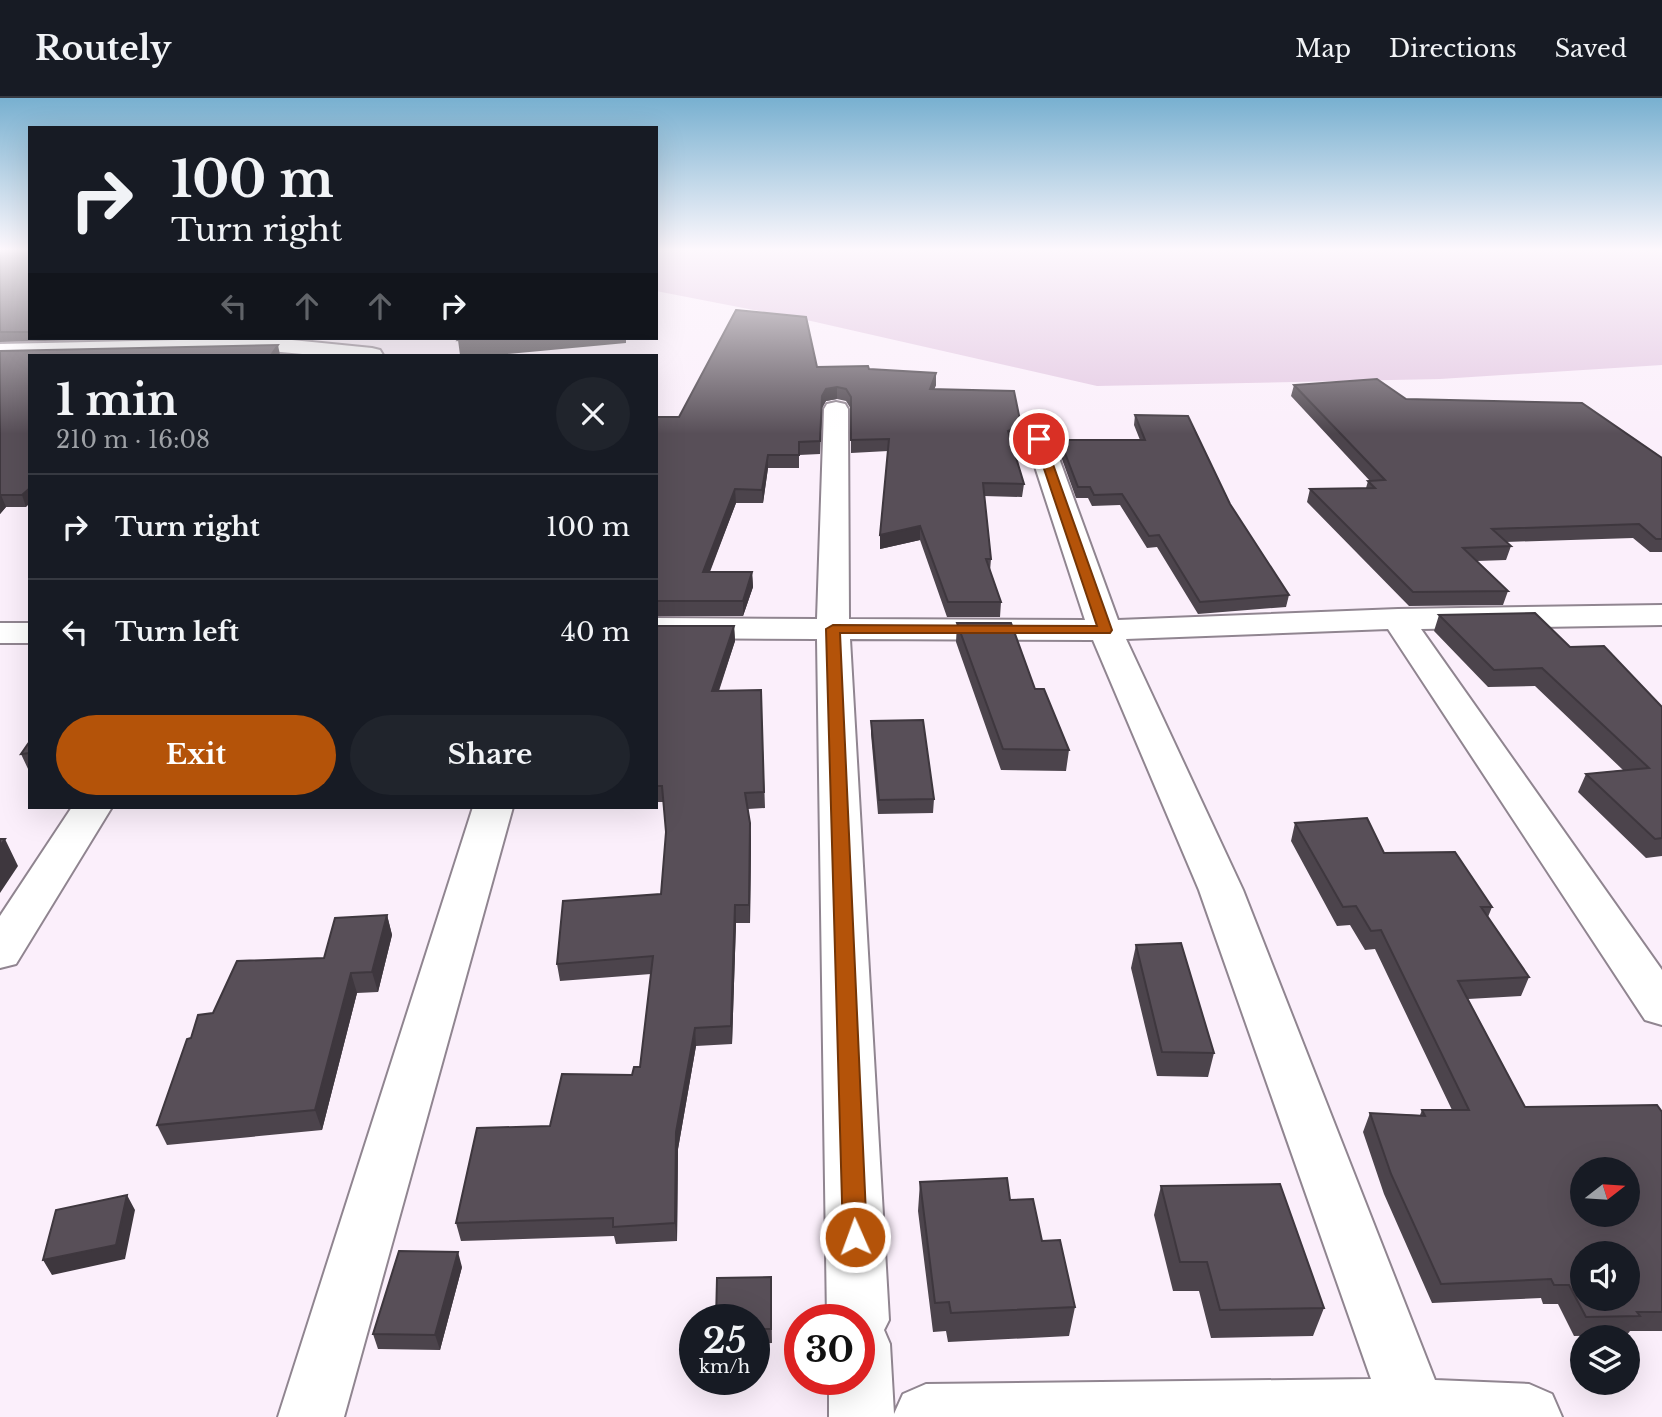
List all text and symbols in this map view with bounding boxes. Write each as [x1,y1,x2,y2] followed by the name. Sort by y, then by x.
[35,28,171,69] text: Routely
[1295,34,1351,63] text: Map
[1389,34,1517,63] text: Directions
[1555,34,1627,63] text: Saved
[171,149,334,210] text: 100 m
[56,154,147,245] icon: right
[171,210,342,250] text: Turn right
[215,287,253,325] icon: left
[288,287,326,325] icon: ahead
[361,287,399,325] icon: ahead
[434,287,472,325] icon: right
[56,374,178,426] text: 1 min
[556,377,630,451] button: close
[1009,409,1069,469] pin
[1020,420,1058,458] icon: arrive
[56,426,210,454] text: 210 m · 16:08
[56,508,94,546] icon: right
[115,511,260,543] text: Turn right
[546,511,630,543] text: 100 m
[56,613,94,651] icon: left
[115,616,239,648] text: Turn left
[561,616,630,648] text: 40 m
[56,715,336,795] button: Exit
[350,715,630,795] button: Share
[1570,1157,1640,1227] north arrow
[1570,1157,1640,1395] map controls
[818,1200,892,1274] position arrow
[1570,1241,1640,1311] button: sound
[784,1304,875,1395] speed limit sign: 30
[703,1319,746,1362] text: 25
[1570,1325,1640,1395] button: layers
[699,1356,750,1378] text: km/h

